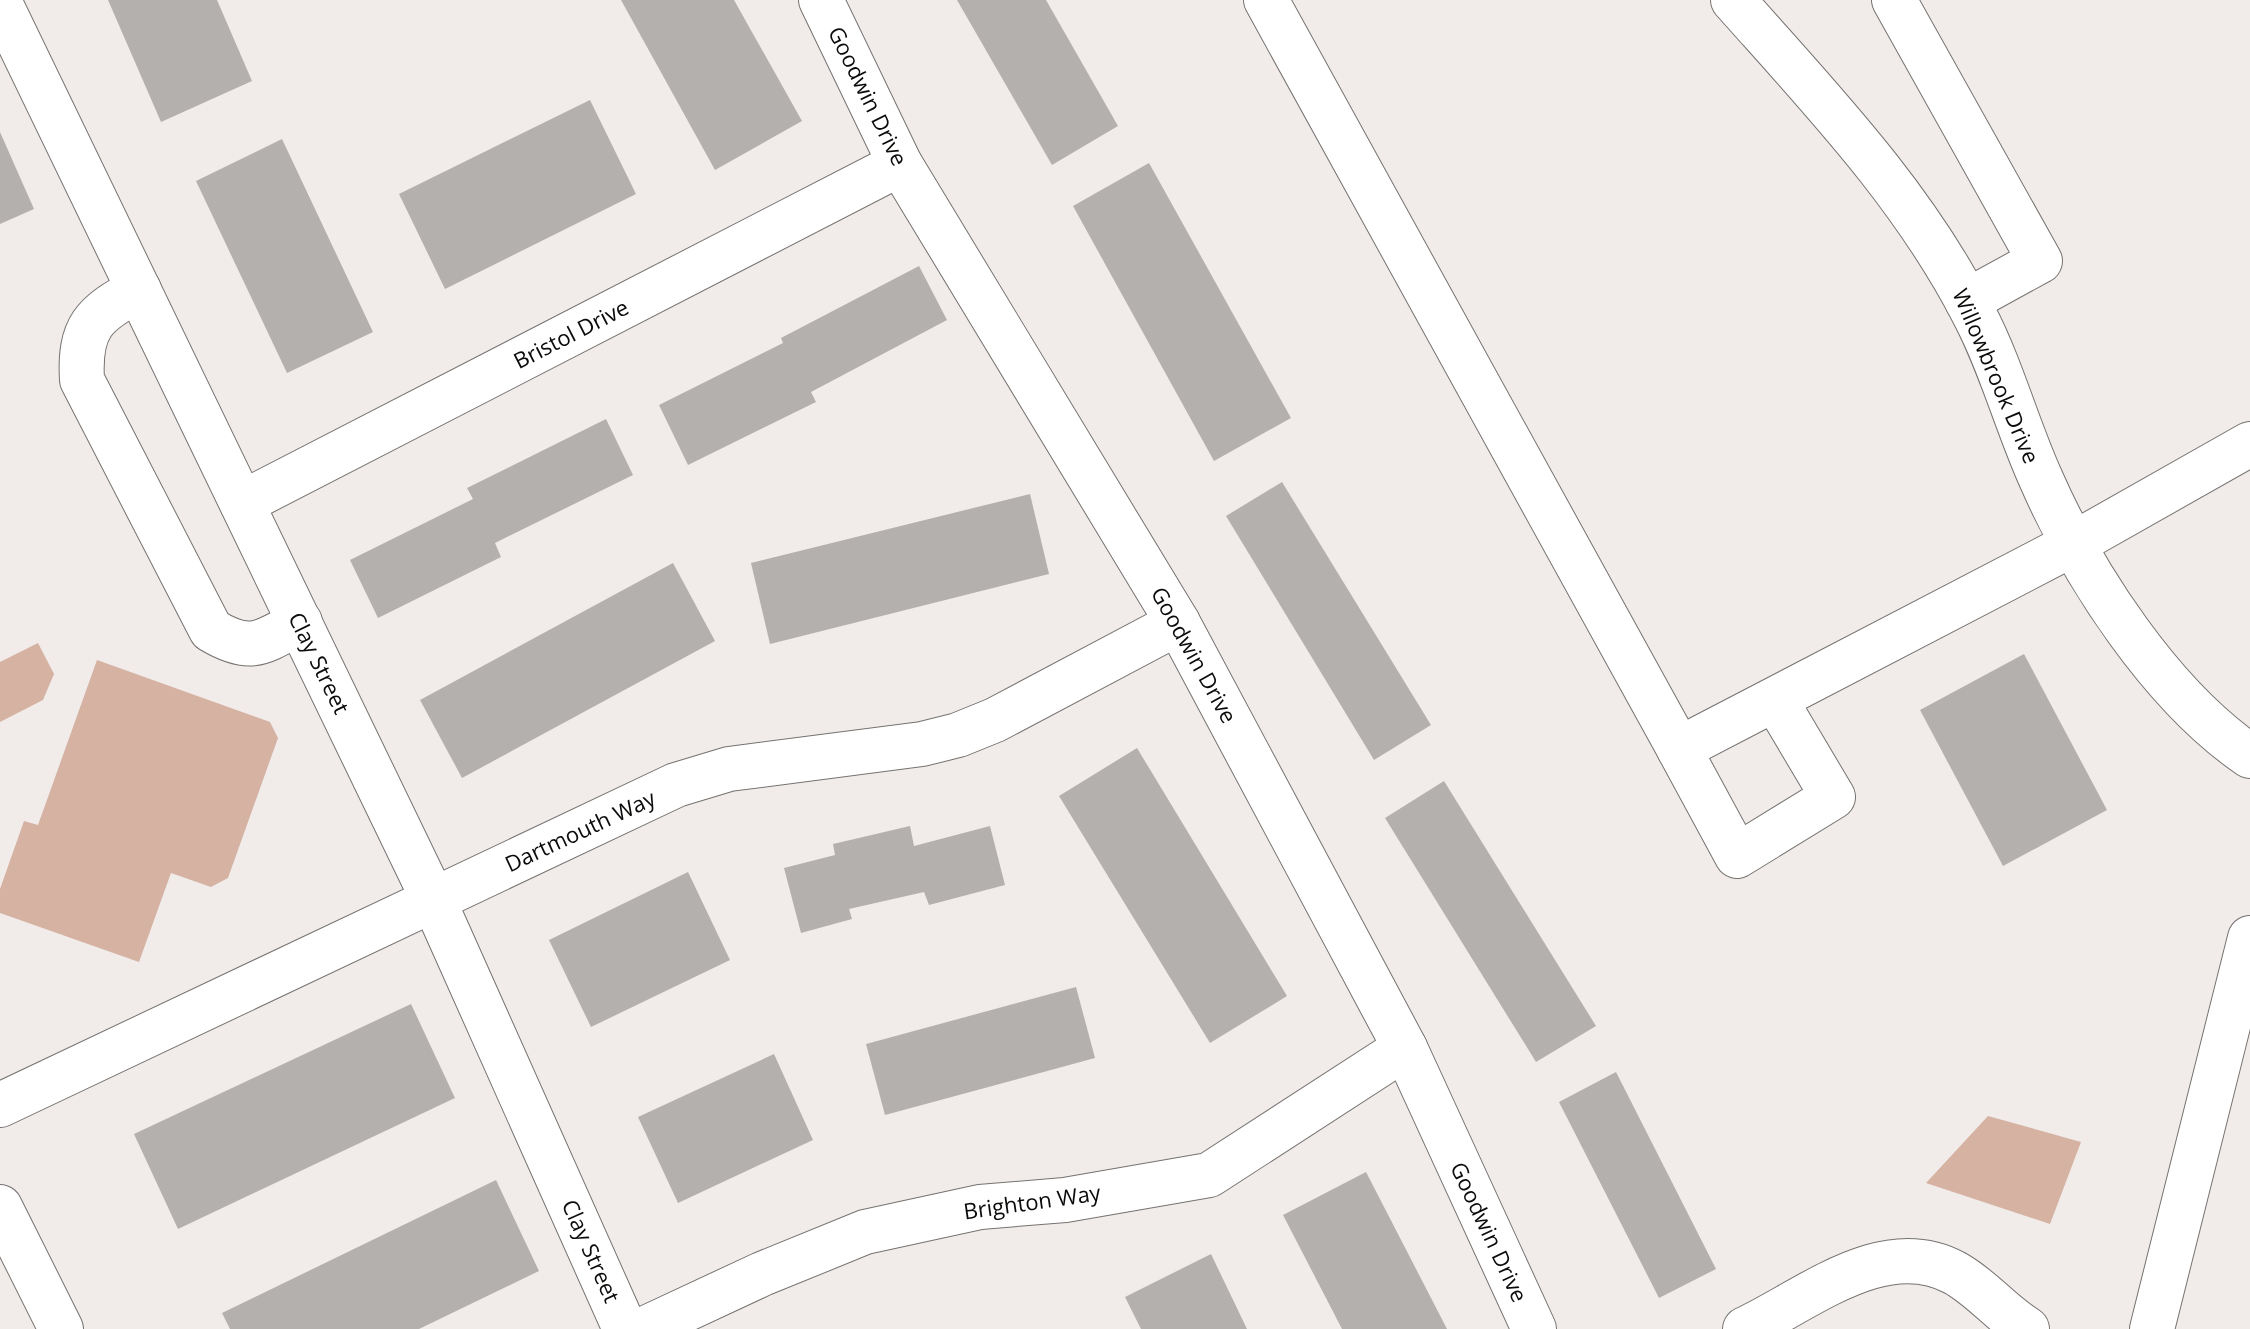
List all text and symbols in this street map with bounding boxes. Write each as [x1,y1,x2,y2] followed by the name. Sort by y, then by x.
[822,21,916,170] street label: Goodwin Drive
[1947,284,2047,468] street label: Willowbrook Drive
[508,291,633,375] street label: Bristol Drive
[1145,581,1245,728] street label: Goodwin Drive
[282,607,358,719] street label: Clay Street
[499,782,661,878] street label: Dartmouth Way
[1444,1157,1536,1307] street label: Goodwin Drive
[961,1176,1103,1225] street label: Brighton Way
[556,1194,628,1307] street label: Clay Street

